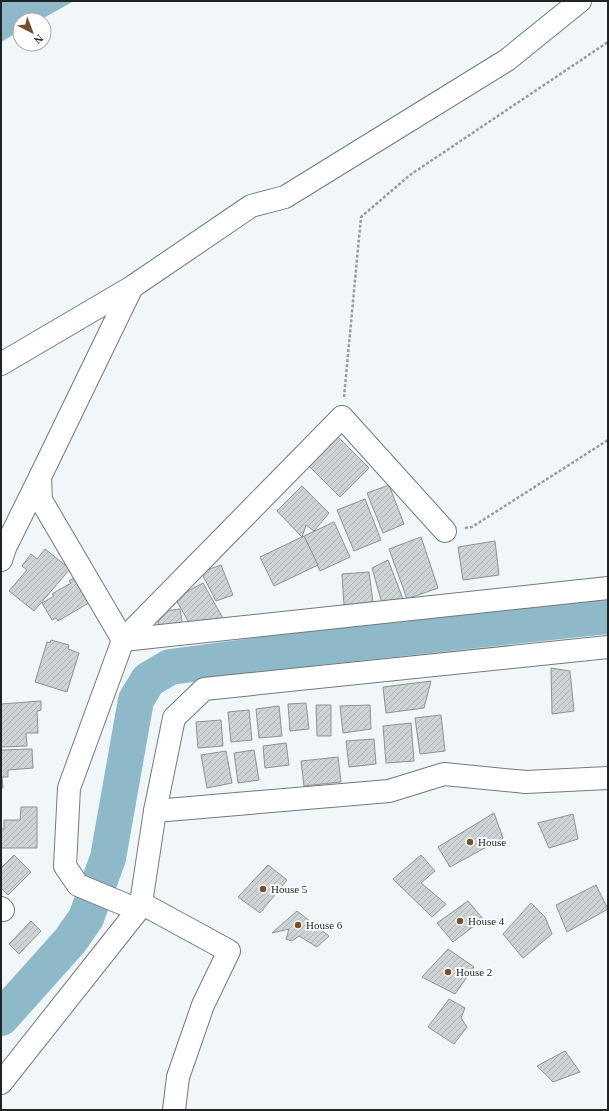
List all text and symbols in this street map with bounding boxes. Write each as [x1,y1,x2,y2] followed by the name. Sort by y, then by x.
[12,12,52,52] north arrow
[32,32,46,47] text: N
[478,836,506,848] place label: House
[465,837,475,847] marker: House
[271,883,308,895] place label: House 5
[258,884,268,894] marker: House 5
[468,915,505,927] place label: House 4
[455,916,465,926] marker: House 4
[306,919,343,931] place label: House 6
[293,920,303,930] marker: House 6
[456,966,492,978] place label: House 2
[443,967,453,977] marker: House 2

